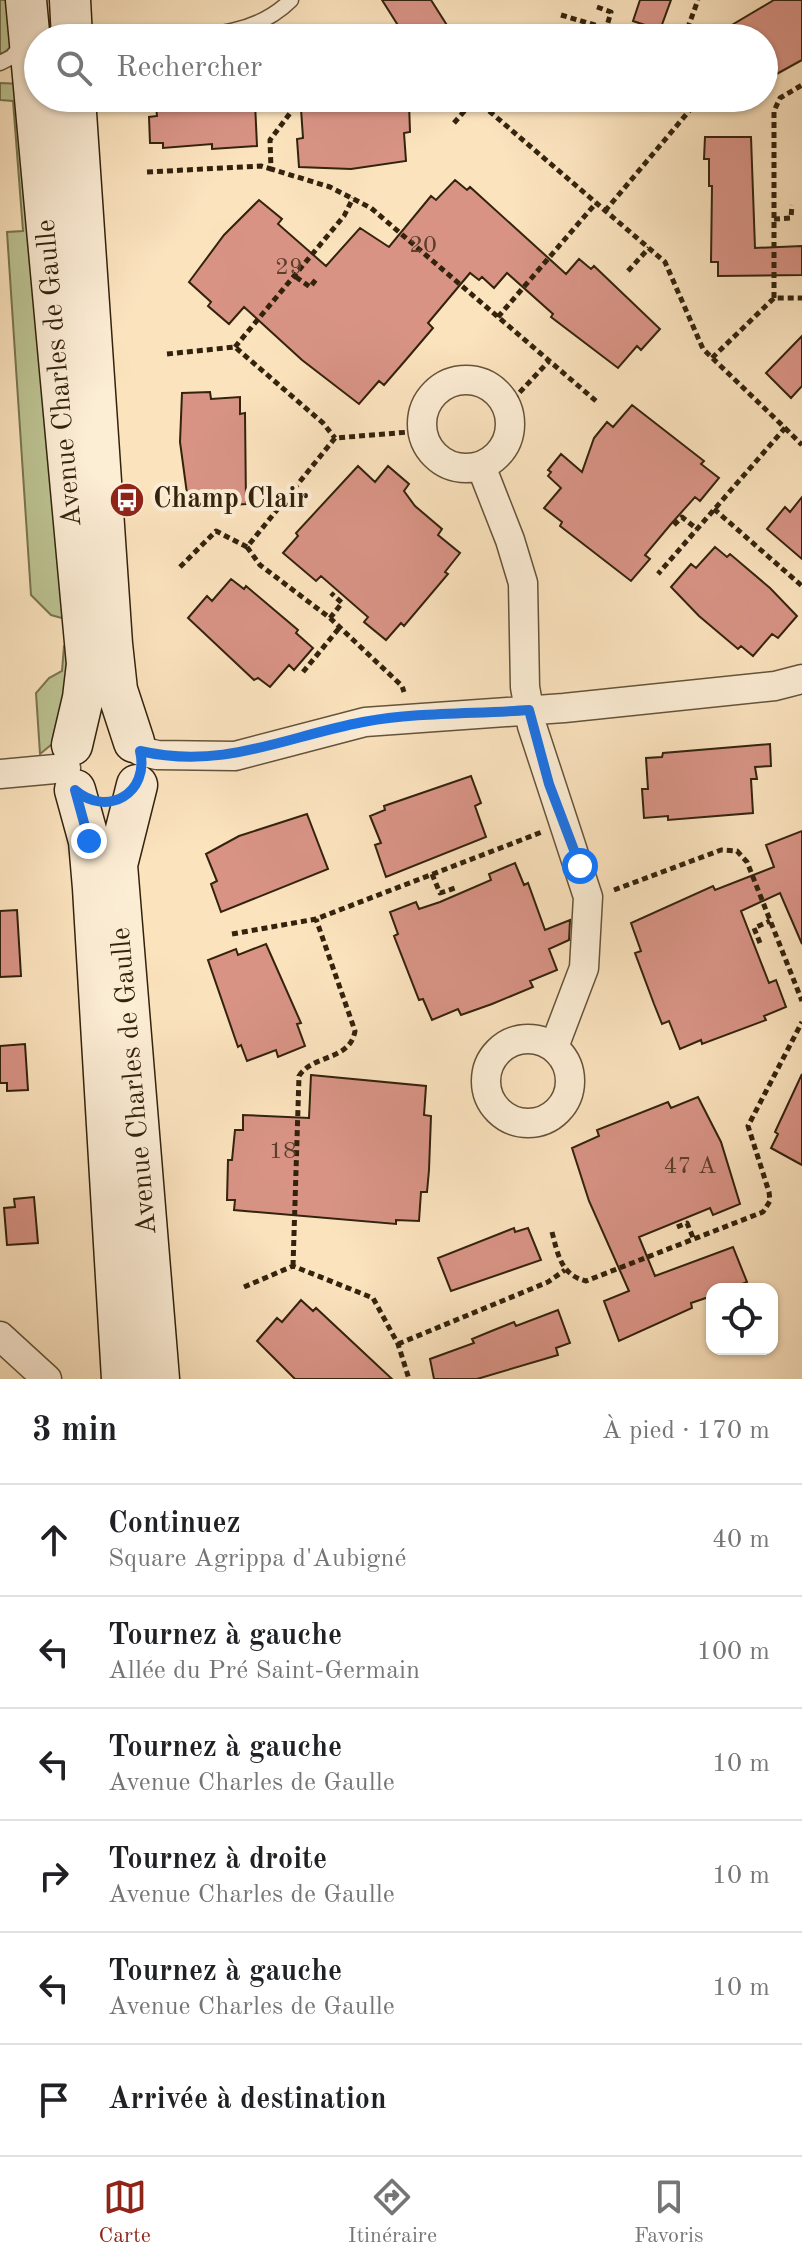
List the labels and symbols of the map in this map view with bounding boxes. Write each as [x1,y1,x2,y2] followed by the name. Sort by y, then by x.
[33,218,87,528] street label: Avenue Charles de Gaulle
[409,234,437,258] house number: 20
[275,256,303,280] house number: 29
[108,481,146,519] bus stop icon: Champ Clair
[153,486,309,514] place label: Champ Clair
[71,823,107,859] route end
[562,848,598,884] route start
[108,926,162,1236] street label: Avenue Charles de Gaulle
[269,1140,297,1164] house number: 18
[664,1155,716,1179] house number: 47 A

